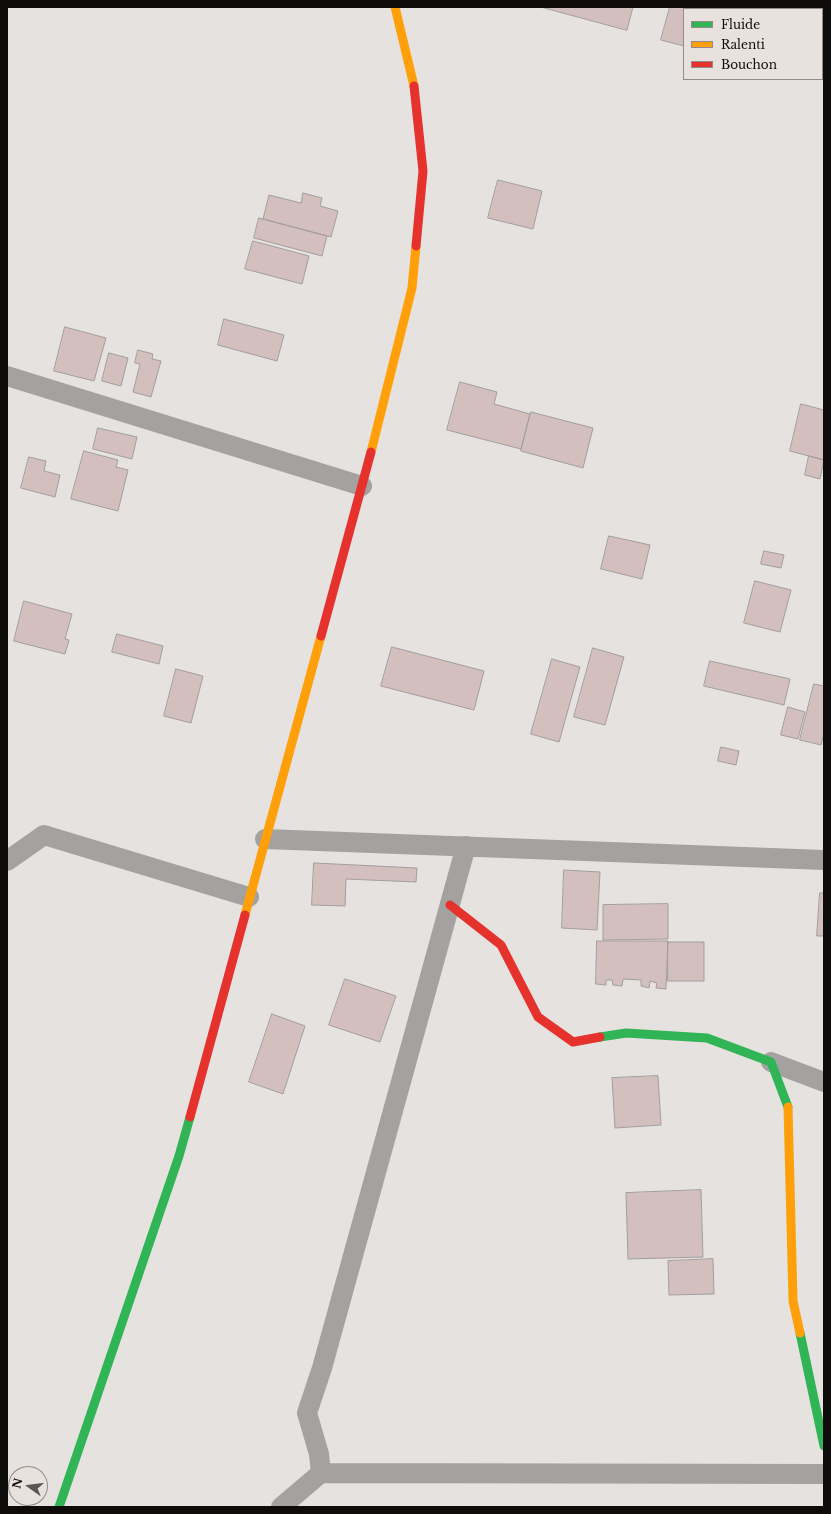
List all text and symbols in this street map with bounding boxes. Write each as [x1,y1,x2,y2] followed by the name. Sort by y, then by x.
[683,8,823,80] legend
[721,17,760,32] text: Fluide
[721,37,765,52] text: Ralenti
[721,57,777,72] text: Bouchon
[8,1466,48,1506] north arrow
[9,1477,25,1490] text: N

